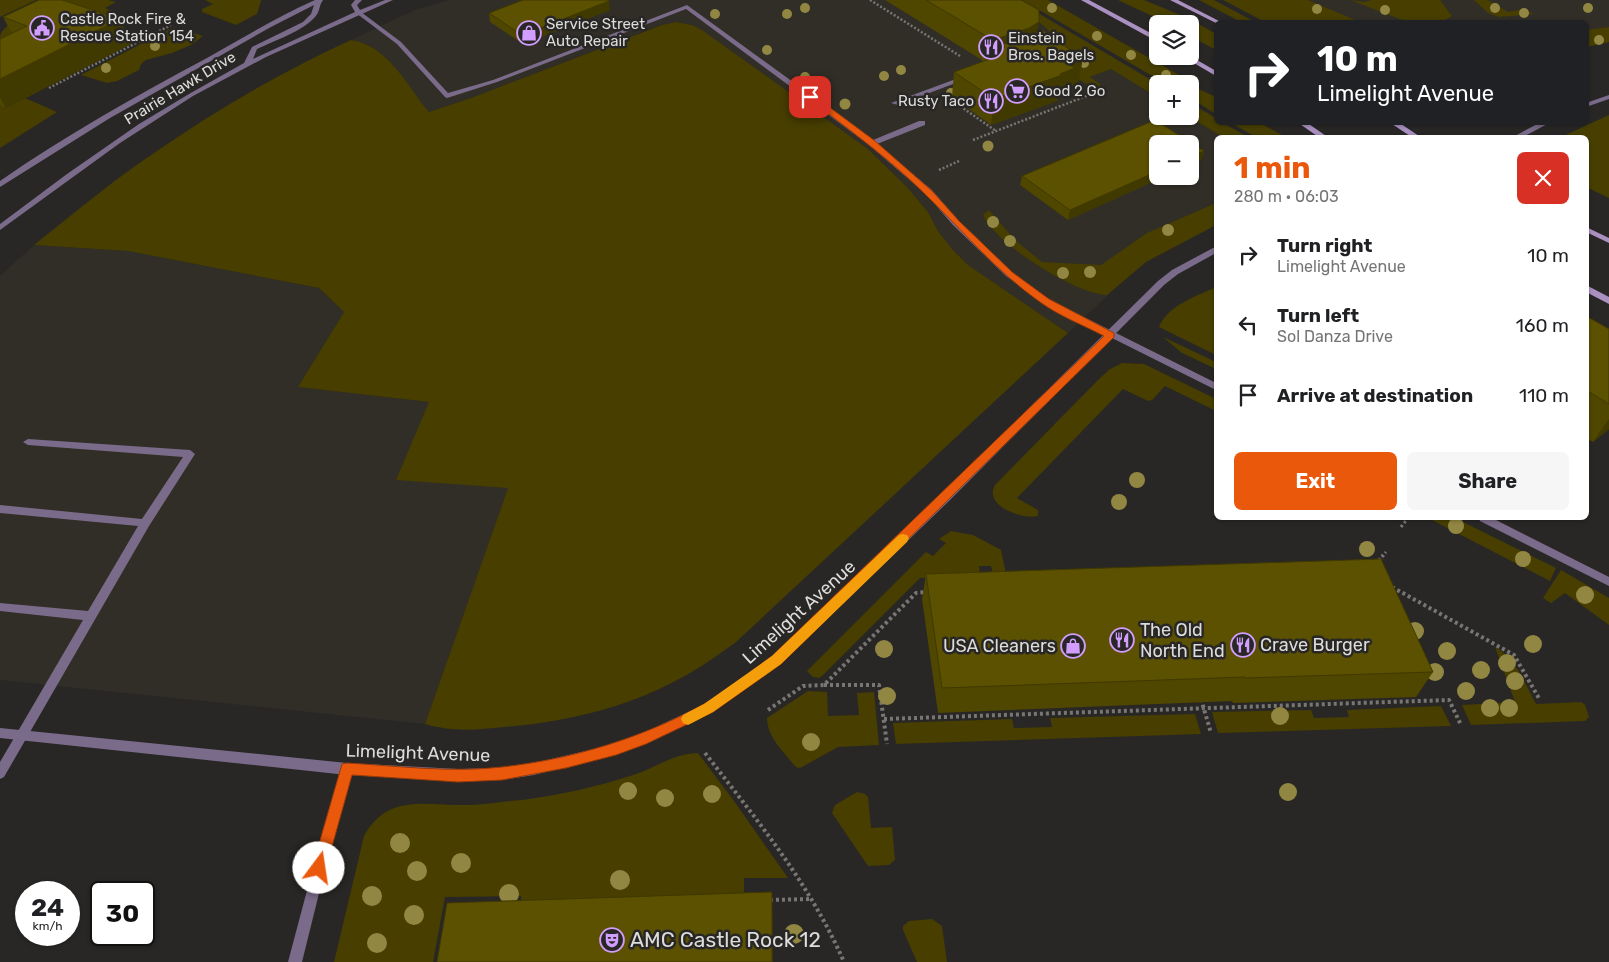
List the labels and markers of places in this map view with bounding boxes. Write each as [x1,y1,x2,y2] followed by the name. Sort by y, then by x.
[60,10,194,45] place label: Castle Rock Fire & Rescue Station 154
[29,15,55,41] public building icon: Castle Rock Fire & Rescue Station 154
[546,15,645,50] place label: Service Street Auto Repair
[516,20,542,46] shop icon: Service Street Auto Repair
[1008,29,1095,64] place label: Einstein Bros. Bagels
[978,34,1004,60] restaurant icon: Einstein Bros. Bagels
[789,76,831,118] pin
[1004,78,1030,104] supermarket icon: Good 2 Go
[1034,82,1105,100] place label: Good 2 Go
[978,88,1004,114] restaurant icon: Rusty Taco
[898,92,974,110] place label: Rusty Taco
[1140,619,1225,662] place label: The Old North End
[1109,627,1135,653] restaurant icon: The Old North End
[1230,632,1256,658] restaurant icon: Crave Burger
[1060,633,1086,659] shop icon: USA Cleaners
[1260,634,1370,656] place label: Crave Burger
[943,635,1056,657] place label: USA Cleaners
[599,927,625,953] theatre icon: AMC Castle Rock 12
[630,927,821,952] place label: AMC Castle Rock 12

